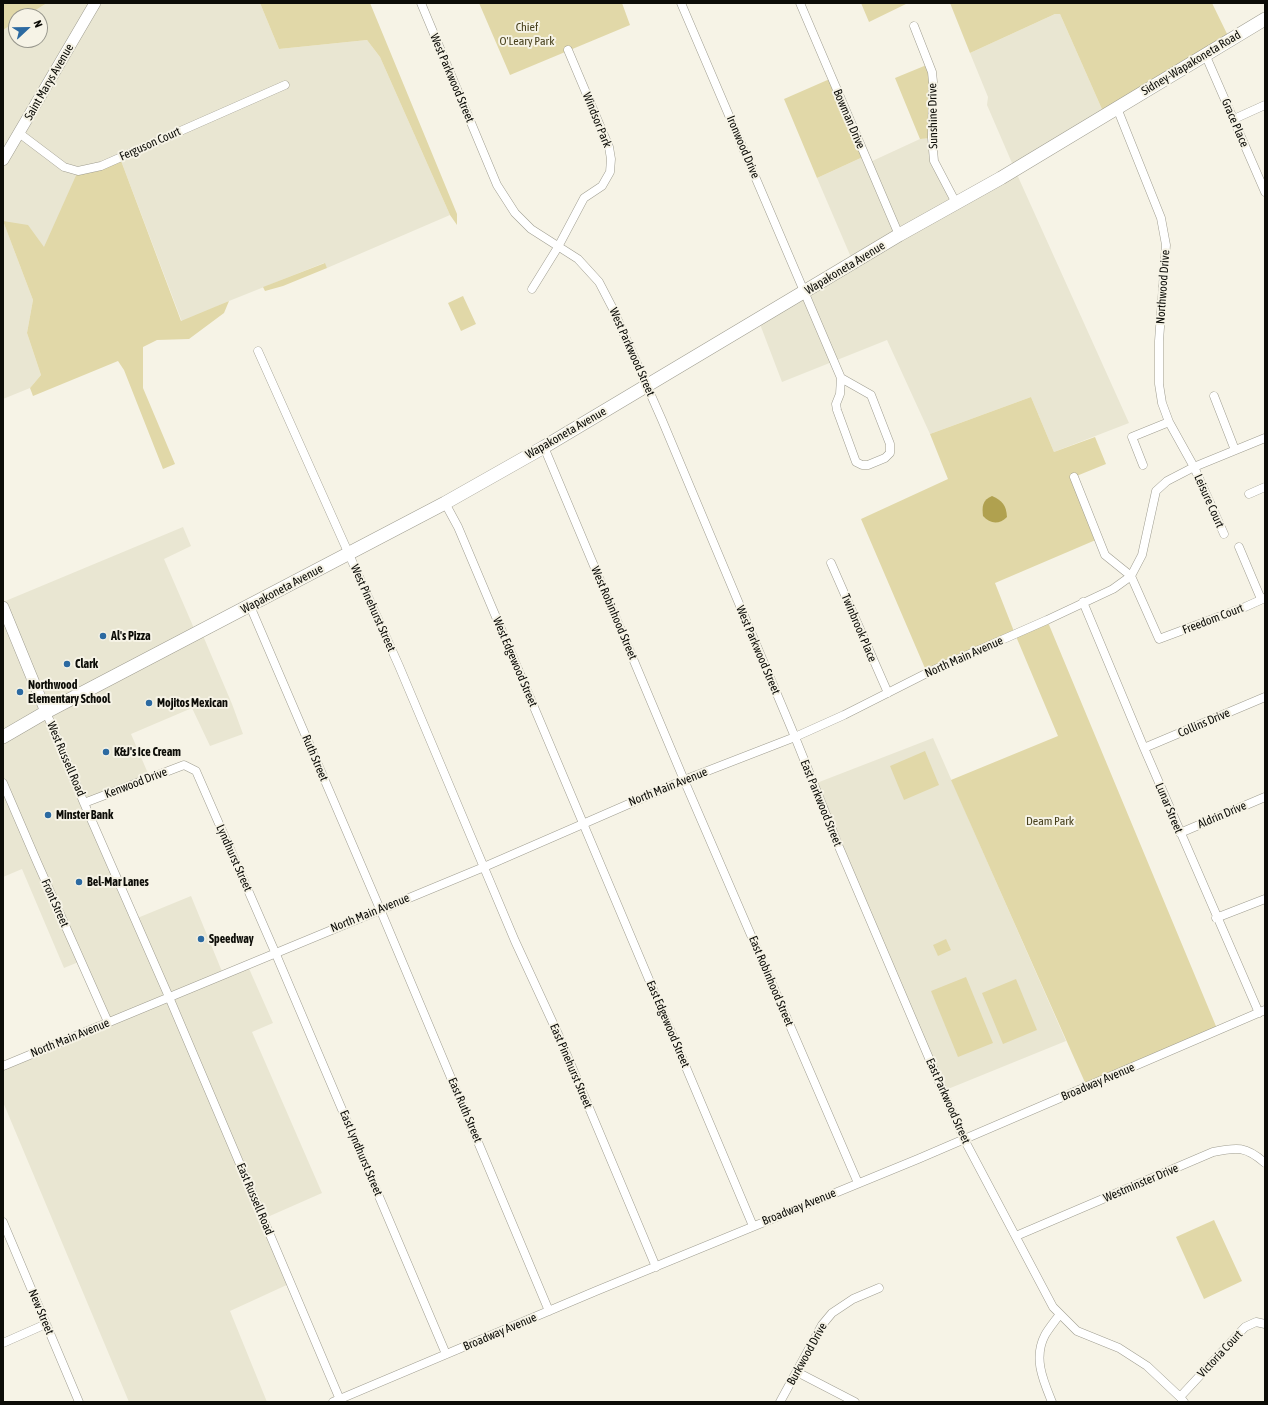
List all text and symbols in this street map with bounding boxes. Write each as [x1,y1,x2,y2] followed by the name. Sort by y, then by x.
[8,8,48,48] north arrow
[31,19,45,29] text: N
[500,20,554,48] park label: Chief O'Leary Park
[1139,28,1243,98] street label: Sidney-Wapakoneta Road
[427,31,477,125] street label: West Parkwood Street
[21,41,77,123] street label: Saint Marys Avenue
[925,83,941,149] street label: Sunshine Drive
[830,87,868,151] street label: Bowman Drive
[579,90,615,150] street label: Windsor Park
[1218,97,1252,149] street label: Grace Place
[723,113,763,181] street label: Ironwood Drive
[117,124,183,164] street label: Ferguson Court
[802,238,888,298] street label: Wapakoneta Avenue
[1153,249,1173,325] street label: Northwood Drive
[606,306,658,398] street label: West Parkwood Street
[523,404,609,462] street label: Wapakoneta Avenue
[1191,472,1227,530] street label: Leisure Court
[238,561,326,617] street label: Wapakoneta Avenue
[347,562,399,654] street label: West Pinehurst Street
[588,564,640,662] street label: West Robinhood Street
[838,592,880,664] street label: Twinbrook Place
[1180,601,1246,637] street label: Freedom Court
[733,603,783,697] street label: West Parkwood Street
[490,615,540,709] street label: West Edgewood Street
[111,629,151,643] place label: Al's Pizza
[98,631,108,641] marker: Al's Pizza
[923,633,1005,681] street label: North Main Avenue
[75,657,98,671] place label: Clark
[62,659,72,669] marker: Clark
[28,678,110,706] place label: Northwood Elementary School
[15,687,25,697] marker: Northwood Elementary School
[157,696,228,710] place label: Mojitos Mexican
[144,698,154,708] marker: Mojitos Mexican
[1176,706,1232,740] street label: Collins Drive
[44,719,88,799] street label: West Russell Road
[299,733,331,783] street label: Ruth Street
[114,745,181,759] place label: K&J's Ice Cream
[101,747,111,757] marker: K&J's Ice Cream
[797,758,845,848] street label: East Parkwood Street
[103,764,169,802] street label: Kenwood Drive
[626,765,710,809] street label: North Main Avenue
[1152,781,1186,835] street label: Lunar Street
[1195,798,1249,832] street label: Aldrin Drive
[56,808,113,822] place label: Minster Bank
[43,810,53,820] marker: Minster Bank
[1026,814,1074,828] park label: Deam Park
[213,822,255,894] street label: Lyndhurst Street
[87,875,149,889] place label: Bel-Mar Lanes
[38,877,72,929] street label: Front Street
[74,877,84,887] marker: Bel-Mar Lanes
[328,891,412,935] street label: North Main Avenue
[209,932,254,946] place label: Speedway
[196,934,206,944] marker: Speedway
[745,934,797,1028] street label: East Robinhood Street
[643,978,693,1070] street label: East Edgewood Street
[28,1016,112,1060] street label: North Main Avenue
[547,1022,595,1110] street label: East Pinehurst Street
[923,1056,973,1146] street label: East Parkwood Street
[1059,1060,1137,1104] street label: Broadway Avenue
[445,1075,485,1145] street label: East Ruth Street
[336,1108,386,1198] street label: East Lyndhurst Street
[233,1161,277,1237] street label: East Russell Road
[1101,1161,1181,1205] street label: Westminster Drive
[760,1186,838,1228] street label: Broadway Avenue
[25,1287,57,1337] street label: New Street
[461,1310,539,1354] street label: Broadway Avenue
[784,1320,830,1388] street label: Burkwood Drive
[1195,1327,1245,1381] street label: Victoria Court

